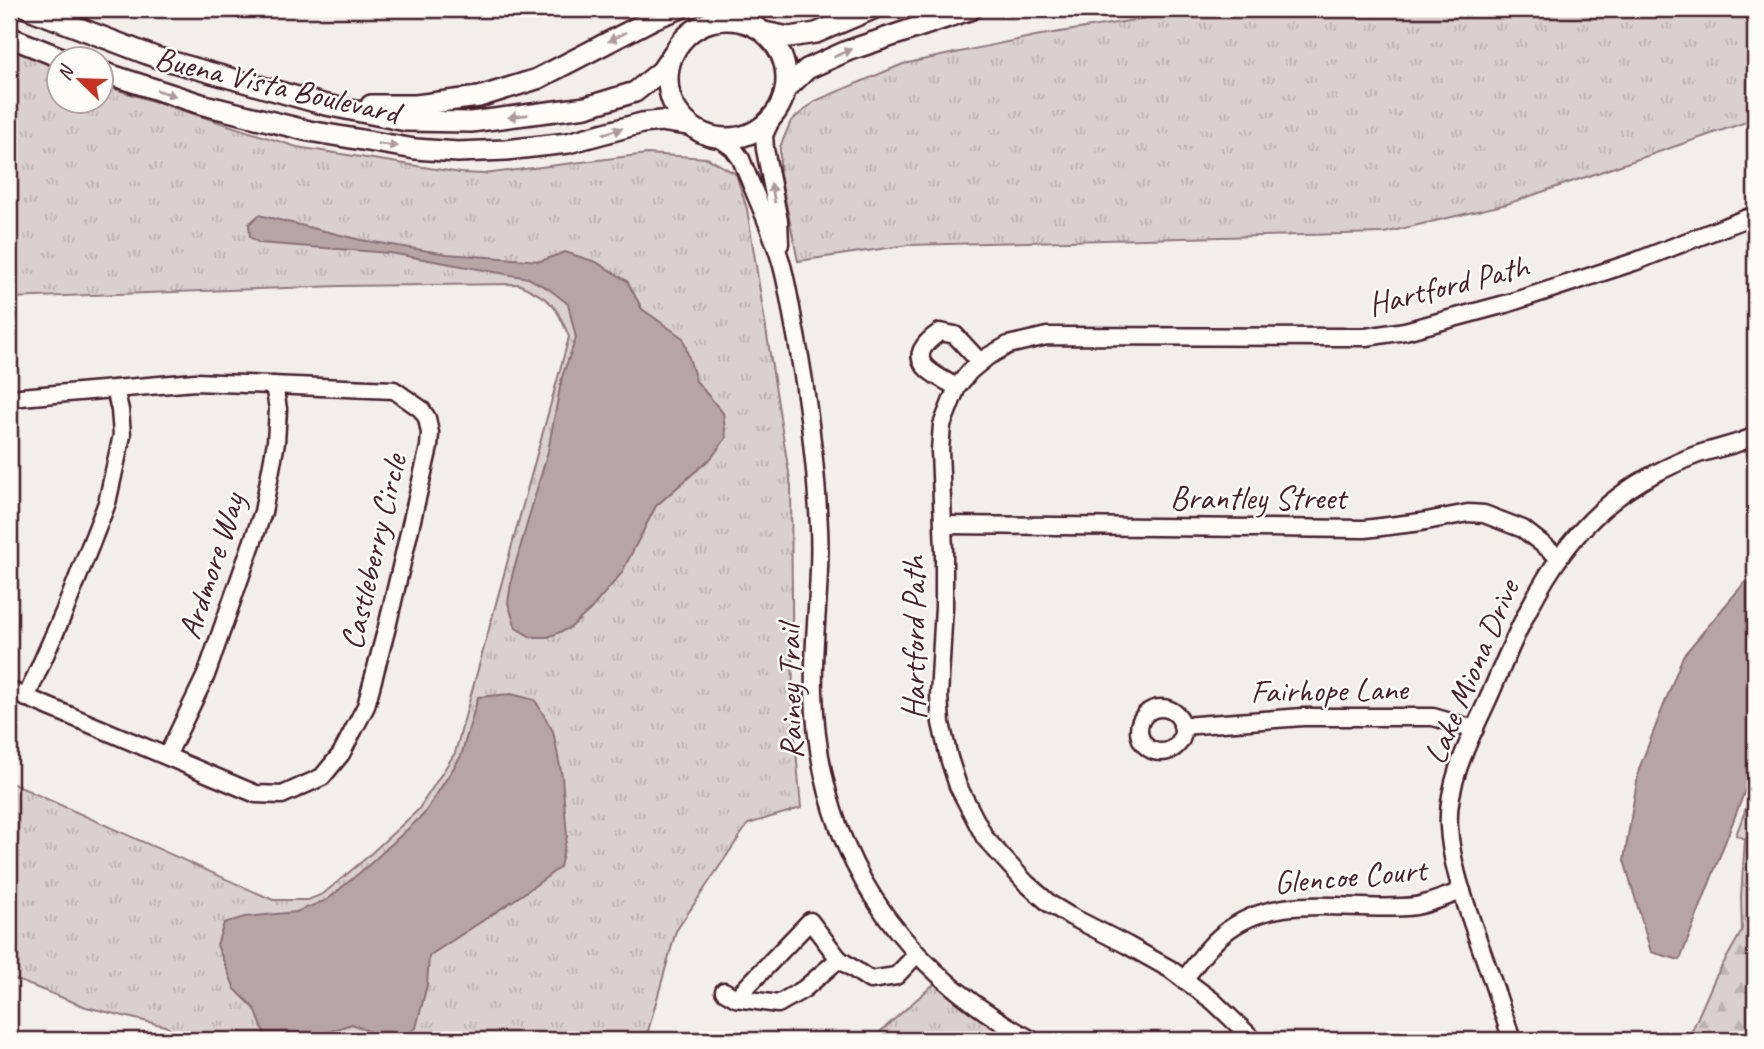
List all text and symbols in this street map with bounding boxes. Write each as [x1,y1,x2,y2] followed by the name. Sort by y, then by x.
[607,32,627,43] one-way arrow
[151,37,408,135] street label: Buena Vista Boulevard
[46,46,116,116] north arrow
[832,47,853,58] one-way arrow
[52,61,80,84] text: N
[156,89,177,99] one-way arrow
[507,110,529,121] one-way arrow
[602,125,624,136] one-way arrow
[377,140,399,151] one-way arrow
[767,182,778,204] one-way arrow
[1364,244,1534,325] street label: Hartford Path
[330,448,416,654] street label: Castleberry Circle
[1170,477,1349,519] street label: Brantley Street
[168,485,255,644] street label: Ardmore Way
[893,554,935,720] street label: Hartford Path
[1413,572,1529,770] street label: Lake Miona Drive
[768,619,812,760] street label: Rainey Trail
[1250,668,1410,712] street label: Fairhope Lane
[1272,848,1431,904] street label: Glencoe Court

